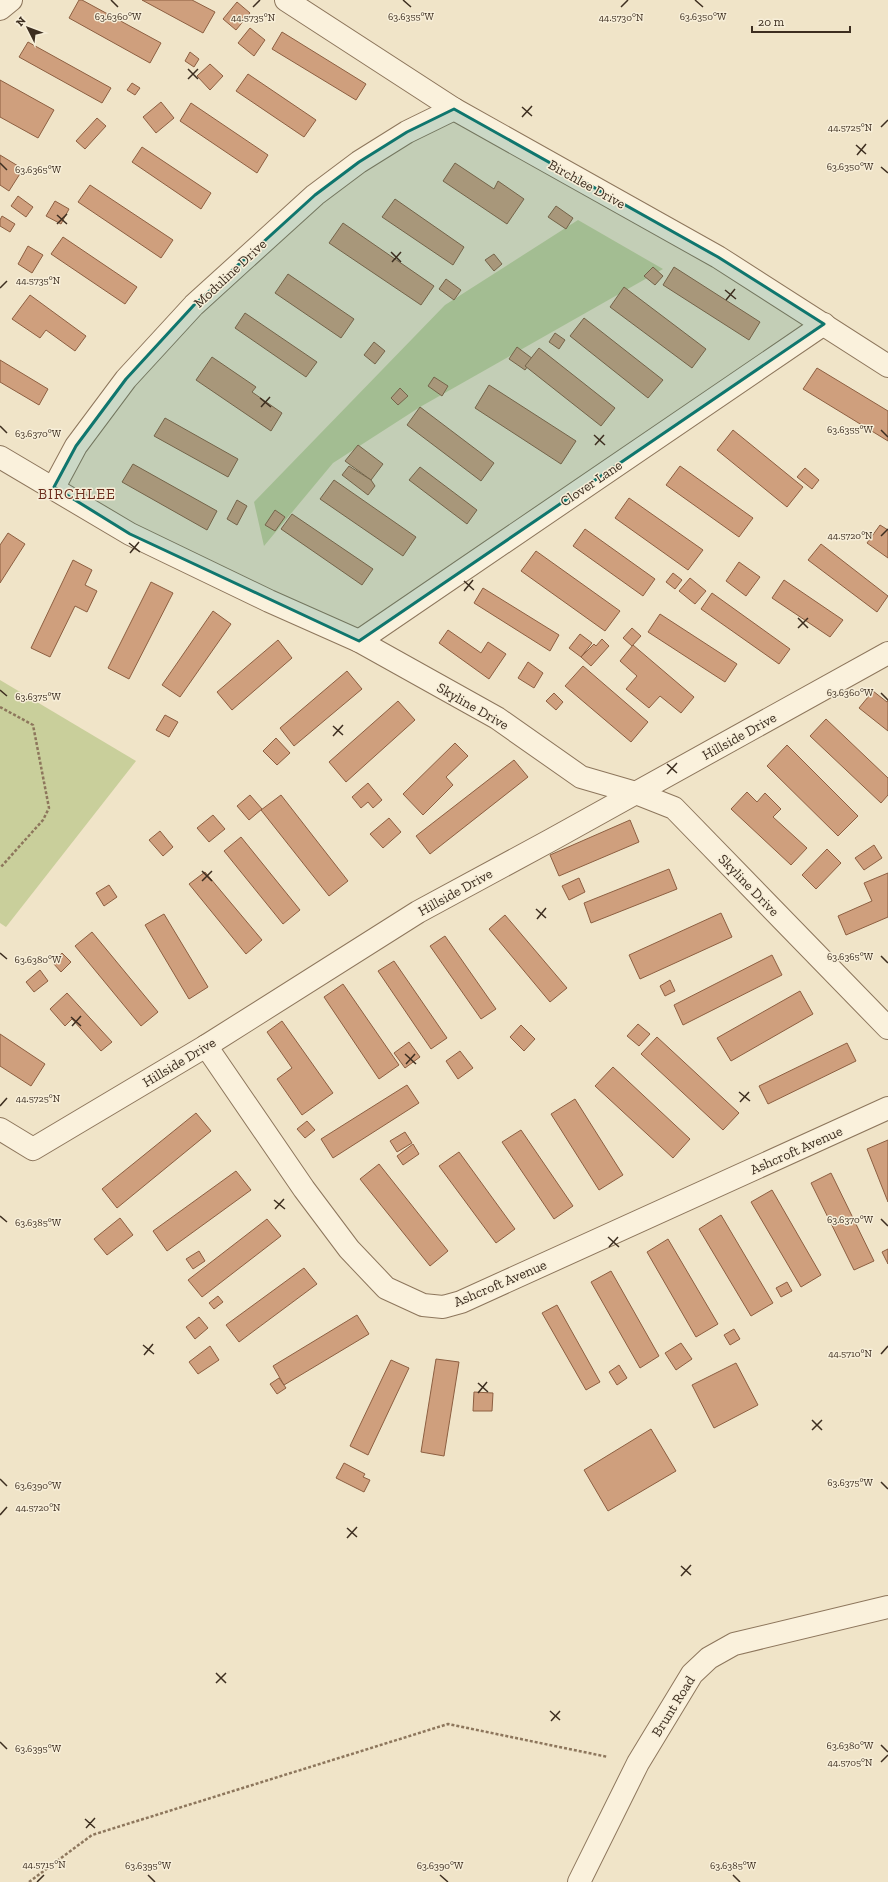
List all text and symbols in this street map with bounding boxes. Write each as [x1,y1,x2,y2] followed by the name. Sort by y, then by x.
[8,8,48,48] north arrow
[752,8,850,34] scale bar
[95,11,142,23] text: 63.6360°W
[388,11,435,23] text: 63.6355°W
[680,11,727,23] text: 63.6350°W
[231,12,276,24] text: 44.5735°N
[599,12,644,24] text: 44.5730°N
[13,14,29,29] text: N
[758,15,785,29] text: 20 m
[828,122,873,134] text: 44.5725°N
[545,156,629,213] street label: Birchlee Drive
[827,161,874,173] text: 63.6350°W
[15,164,62,176] text: 63.6365°W
[190,235,270,311] street label: Moduline Drive
[16,275,61,287] text: 44.5735°N
[827,424,874,436] text: 63.6355°W
[15,428,62,440] text: 63.6370°W
[557,456,626,510] street label: Clover Lane
[38,485,116,503] district label: BIRCHLEE
[828,530,873,542] text: 44.5720°N
[434,679,512,734] street label: Skyline Drive
[827,687,874,699] text: 63.6360°W
[15,691,61,703] text: 63.6375°W
[699,709,780,764] street label: Hillside Drive
[715,851,783,920] street label: Skyline Drive
[415,865,496,920] street label: Hillside Drive
[827,951,874,963] text: 63.6365°W
[15,954,62,966] text: 63.6380°W
[140,1034,219,1091] street label: Hillside Drive
[16,1093,61,1105] text: 44.5725°N
[747,1122,845,1178] street label: Ashcroft Avenue
[827,1214,874,1226] text: 63.6370°W
[15,1217,62,1229] text: 63.6385°W
[451,1256,550,1311] street label: Ashcroft Avenue
[828,1348,872,1360] text: 44.5710°N
[827,1477,873,1489] text: 63.6375°W
[15,1480,62,1492] text: 63.6390°W
[16,1502,61,1514] text: 44.5720°N
[648,1672,699,1740] street label: Brunt Road
[827,1740,874,1752] text: 63.6380°W
[15,1743,62,1755] text: 63.6395°W
[828,1757,873,1769] text: 44.5705°N
[22,1859,66,1871] text: 44.5715°N
[125,1860,172,1872] text: 63.6395°W
[417,1860,464,1872] text: 63.6390°W
[710,1860,757,1872] text: 63.6385°W

